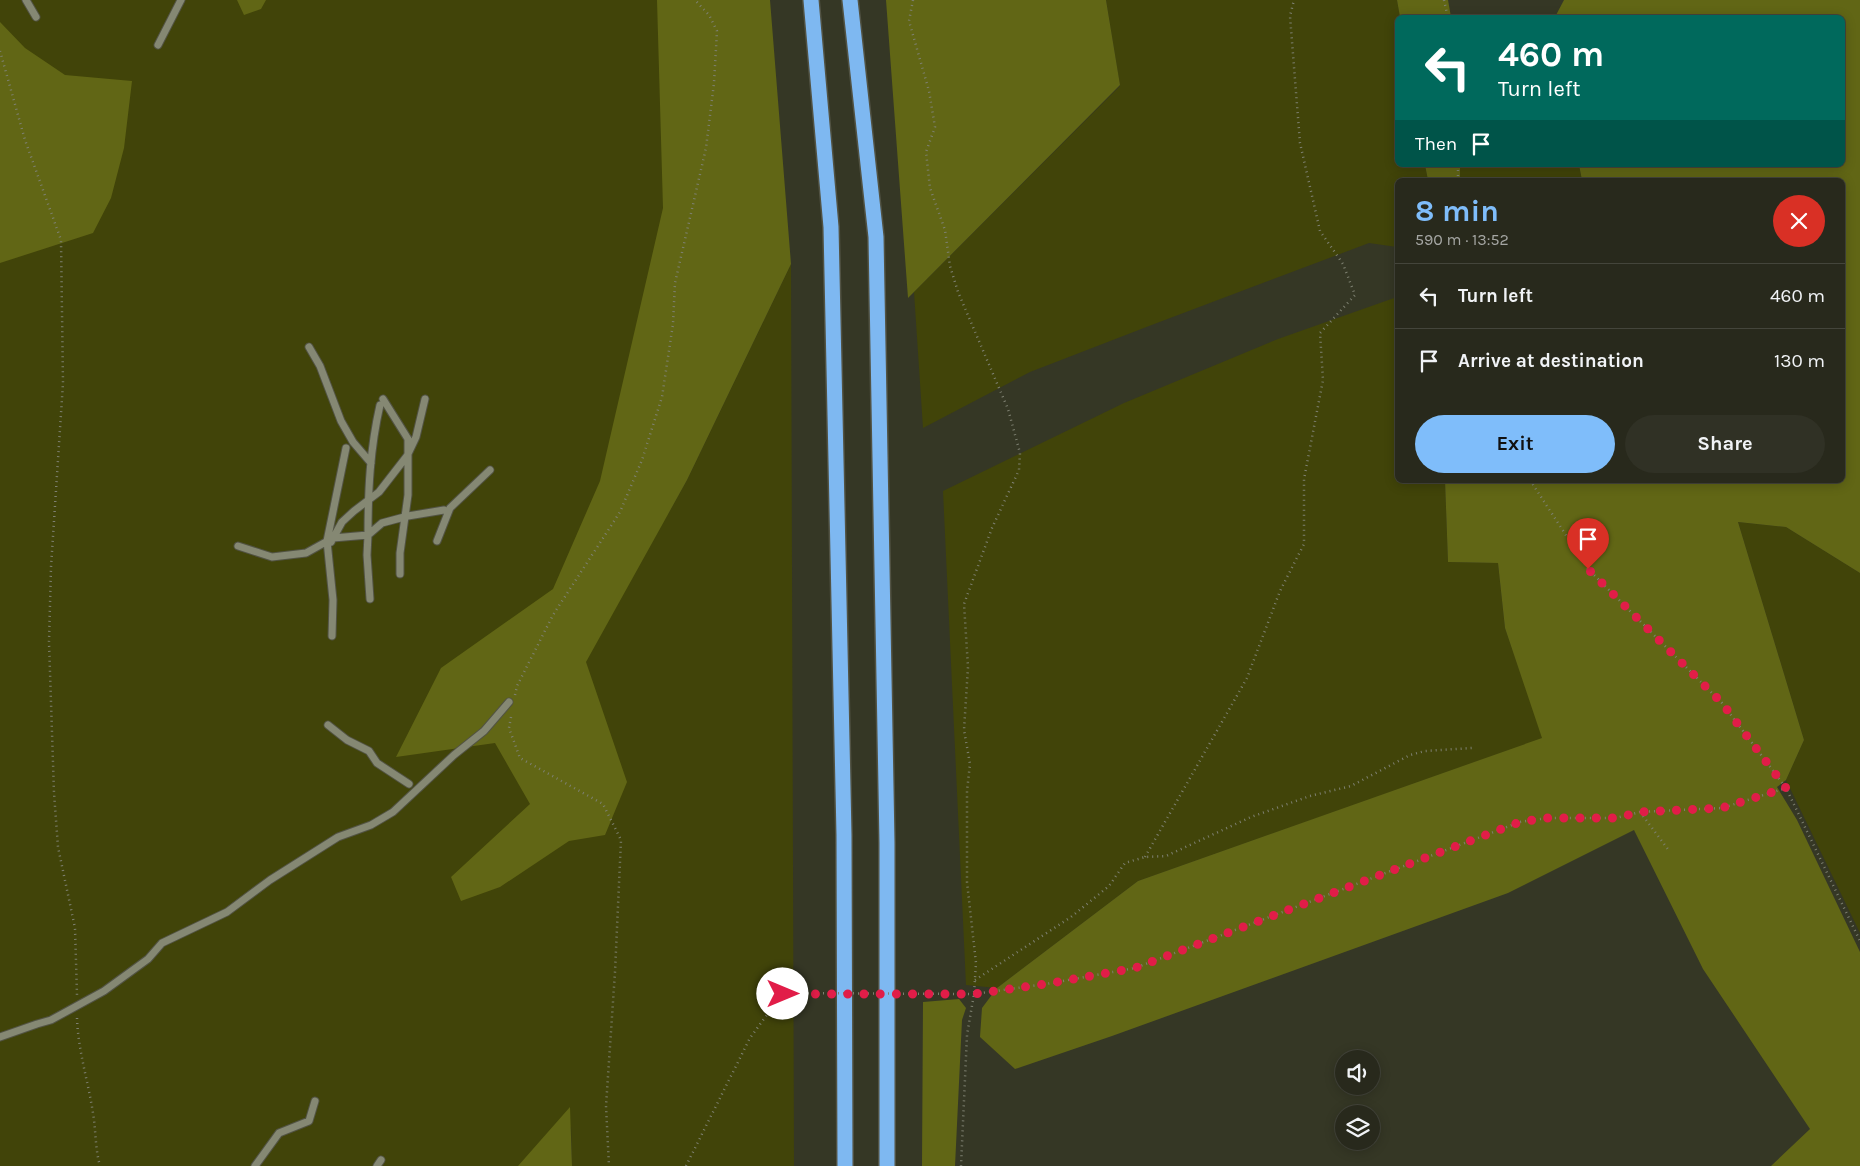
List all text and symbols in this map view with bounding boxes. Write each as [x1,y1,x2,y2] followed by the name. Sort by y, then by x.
[1498,34,1604,75] text: 460 m
[1415,35,1480,100] icon: left
[1498,76,1581,102] text: Turn left
[1467,130,1495,158] icon: arrive
[1415,133,1457,155] text: Then
[1415,193,1499,229] text: 8 min
[1773,195,1825,247] button: close
[1415,230,1509,249] text: 590 m · 13:52
[1415,282,1443,310] icon: left
[1458,285,1533,307] text: Turn left
[1770,285,1825,307] text: 460 m
[1415,347,1443,375] icon: arrive
[1458,350,1644,372] text: Arrive at destination
[1774,350,1825,372] text: 130 m
[1415,415,1615,473] button: Exit
[1625,415,1825,473] button: Share
[1567,518,1609,569] pin
[1574,525,1602,553] icon: arrive
[756,967,808,1019] position arrow
[1335,1050,1380,1150] map controls
[1335,1050,1380,1095] button: sound
[1335,1105,1380,1150] button: layers

